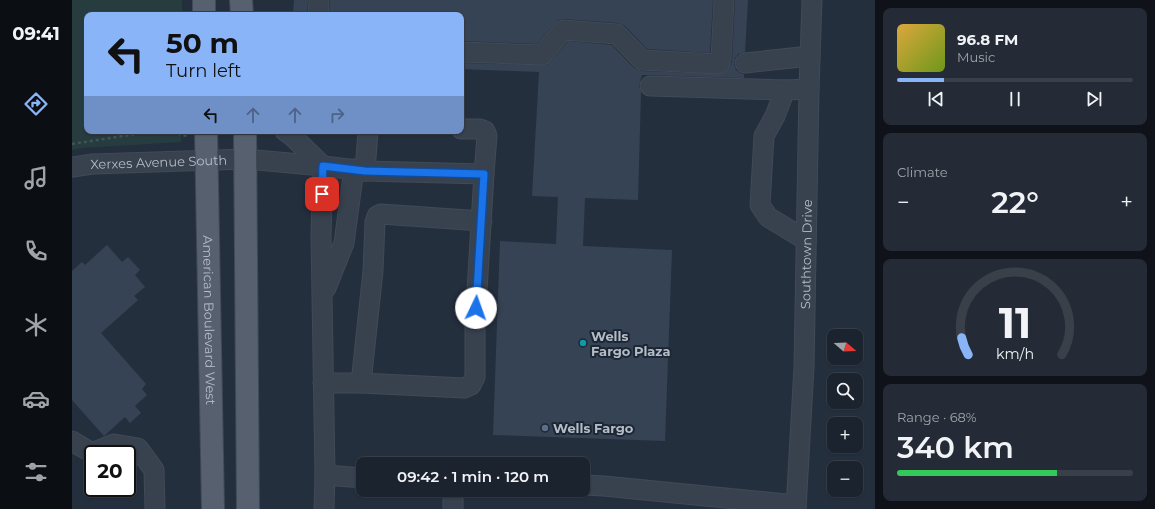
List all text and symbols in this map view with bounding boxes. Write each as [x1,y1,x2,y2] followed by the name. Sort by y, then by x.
[12,23,60,45] text: 09:41
[166,26,239,60] text: 50 m
[100,28,152,80] icon: left
[957,30,1018,49] text: 96.8 FM
[957,49,995,65] text: Music
[166,60,241,82] text: Turn left
[925,88,947,110] icon: previous
[1004,88,1026,110] icon: pause
[1083,88,1105,110] icon: next
[22,90,50,118] icon: directions
[200,104,222,126] icon: left
[242,104,264,126] icon: ahead
[284,104,306,126] icon: ahead
[326,104,348,126] icon: right
[90,152,227,172] street label: Xerxes Avenue South
[22,164,50,192] icon: music
[897,164,948,180] text: Climate
[305,177,339,211] pin
[311,183,333,205] icon: arrive
[991,184,1039,221] text: 22°
[897,189,910,216] text: −
[1120,189,1133,216] text: +
[797,199,815,309] street label: Southtown Drive
[200,235,219,405] street label: American Boulevard West
[22,237,50,265] icon: phone
[455,287,497,329] position arrow
[999,298,1031,348] text: 11
[22,311,50,339] icon: climate
[591,328,670,359] place label: Wells Fargo Plaza
[827,329,863,365] north arrow
[827,329,863,497] map controls
[578,338,588,348] marker: Wells Fargo Plaza
[996,345,1034,363] text: km/h
[827,373,863,409] button: search
[22,385,50,413] icon: car
[897,409,977,425] text: Range · 68%
[827,417,863,453] button: +
[553,420,634,436] place label: Wells Fargo
[540,423,550,433] marker: Wells Fargo
[897,429,1014,466] text: 340 km
[84,445,136,497] speed limit sign: 20
[22,458,50,486] icon: filters
[827,461,863,497] button: −
[397,467,549,486] text: 09:42 · 1 min · 120 m

